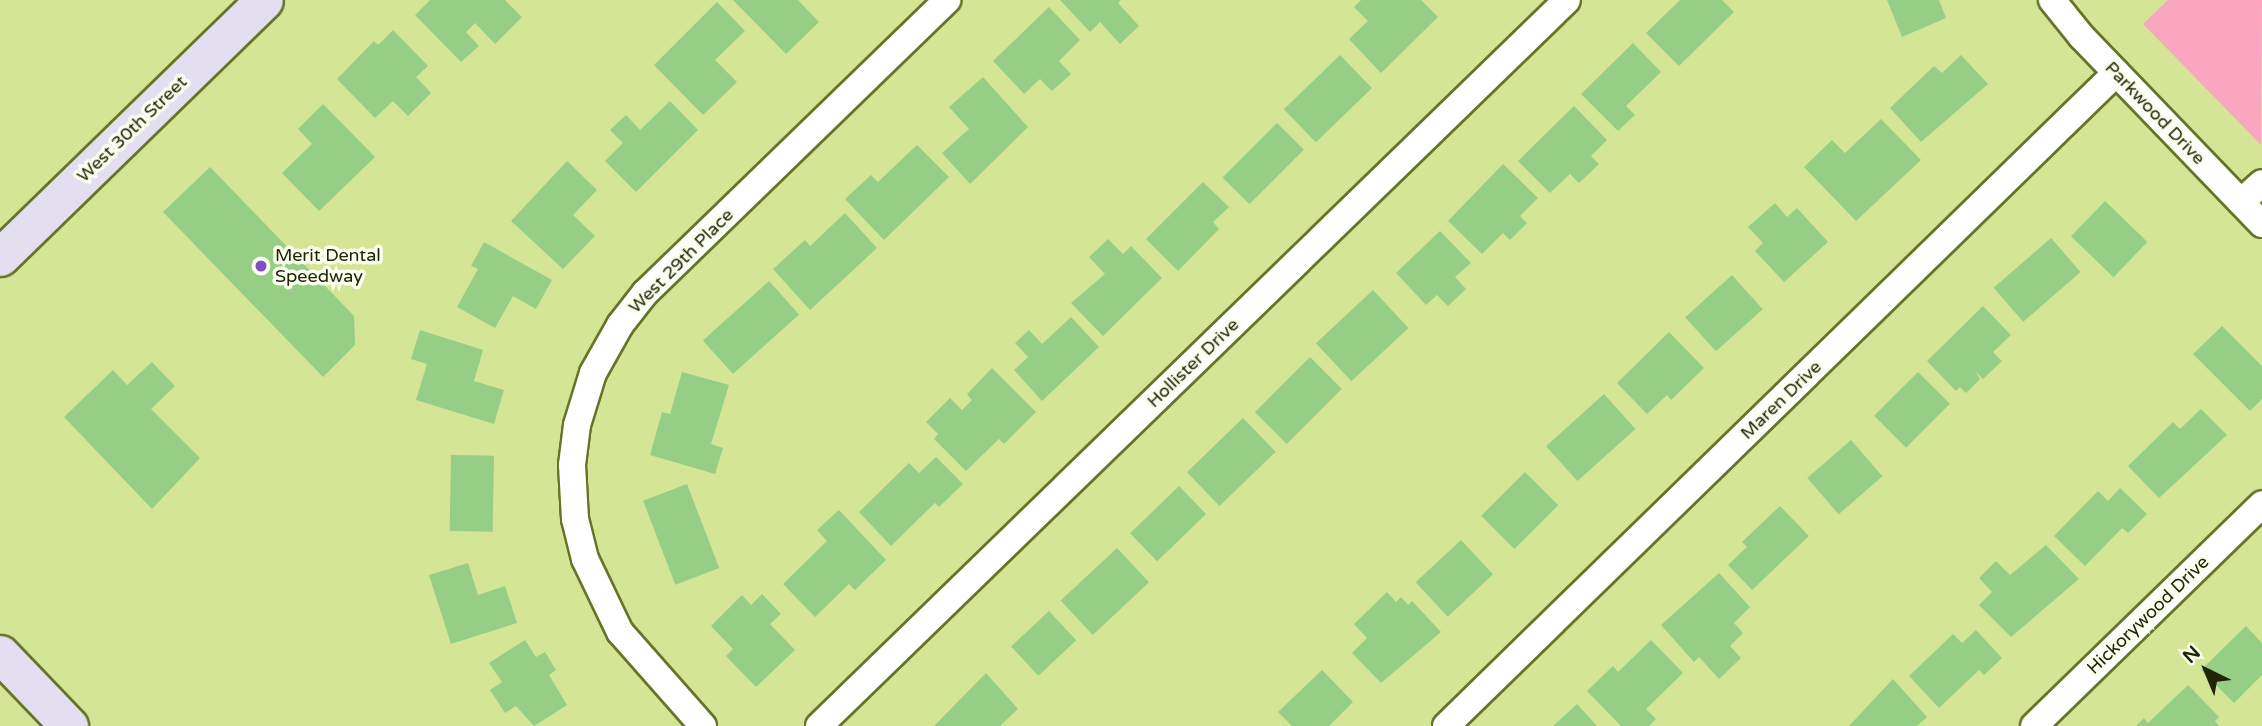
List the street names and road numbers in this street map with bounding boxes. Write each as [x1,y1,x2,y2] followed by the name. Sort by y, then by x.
[2100,57,2210,169] street label: Parkwood Drive
[73,71,191,187] street label: West 30th Street
[624,204,738,318] street label: West 29th Place
[1143,314,1243,412] street label: Hollister Drive
[1736,356,1826,444] street label: Maren Drive
[2083,551,2213,679] street label: Hickorywood Drive

